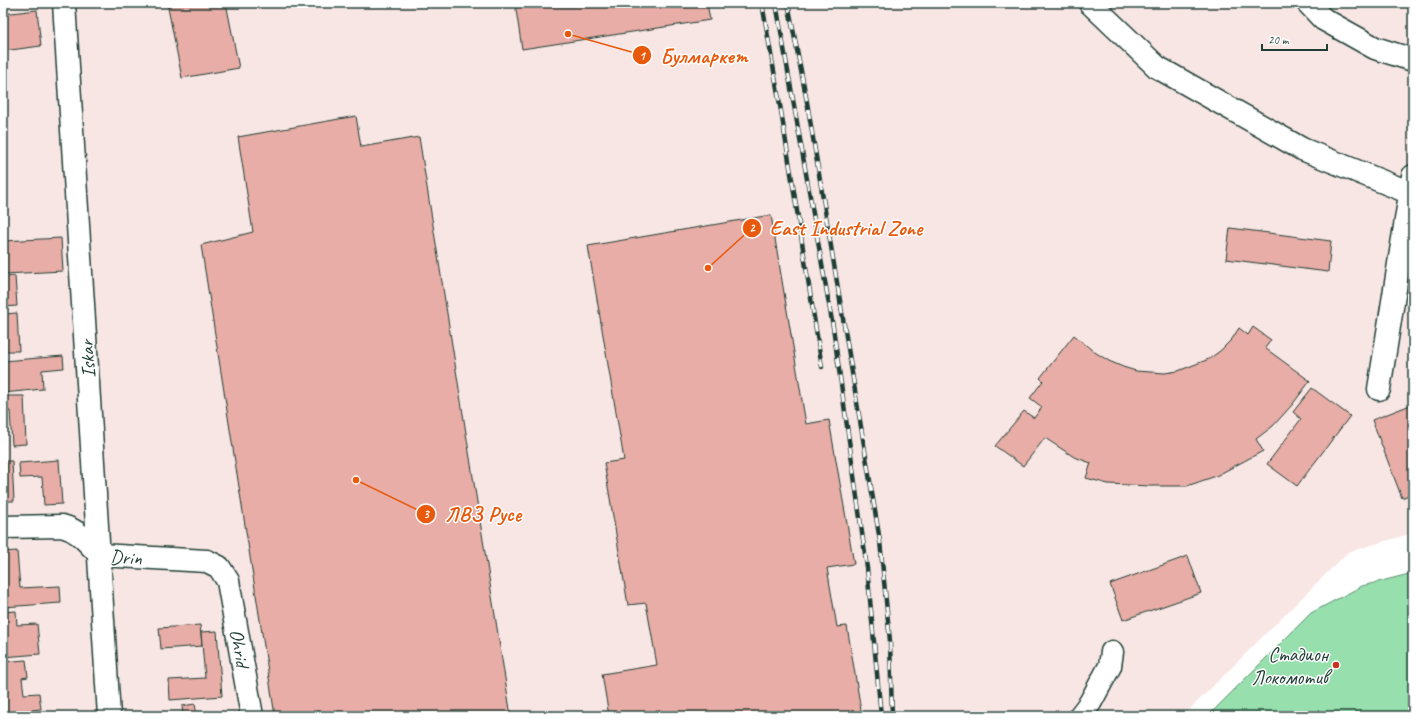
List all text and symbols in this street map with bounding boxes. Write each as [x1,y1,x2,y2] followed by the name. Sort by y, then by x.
[1262,26,1327,52] scale bar
[1268,32,1290,48] text: 20 m
[632,39,755,72] callout: Булмаркет
[660,43,749,69] text: Булмаркет
[639,48,646,64] text: 1
[742,211,930,244] callout: East Industrial Zone
[770,215,924,241] text: East Industrial Zone
[749,220,756,236] text: 2
[74,337,101,379] street label: Iskar
[416,497,529,530] callout: ЛВЗ Русе
[445,501,523,527] text: ЛВЗ Русе
[423,506,430,522] text: 3
[109,544,143,571] street label: Drin
[224,627,256,672] street label: Ohrid
[1252,642,1333,690] place label: Стадион Локомотив
[1331,660,1341,670] marker: Стадион Локомотив

